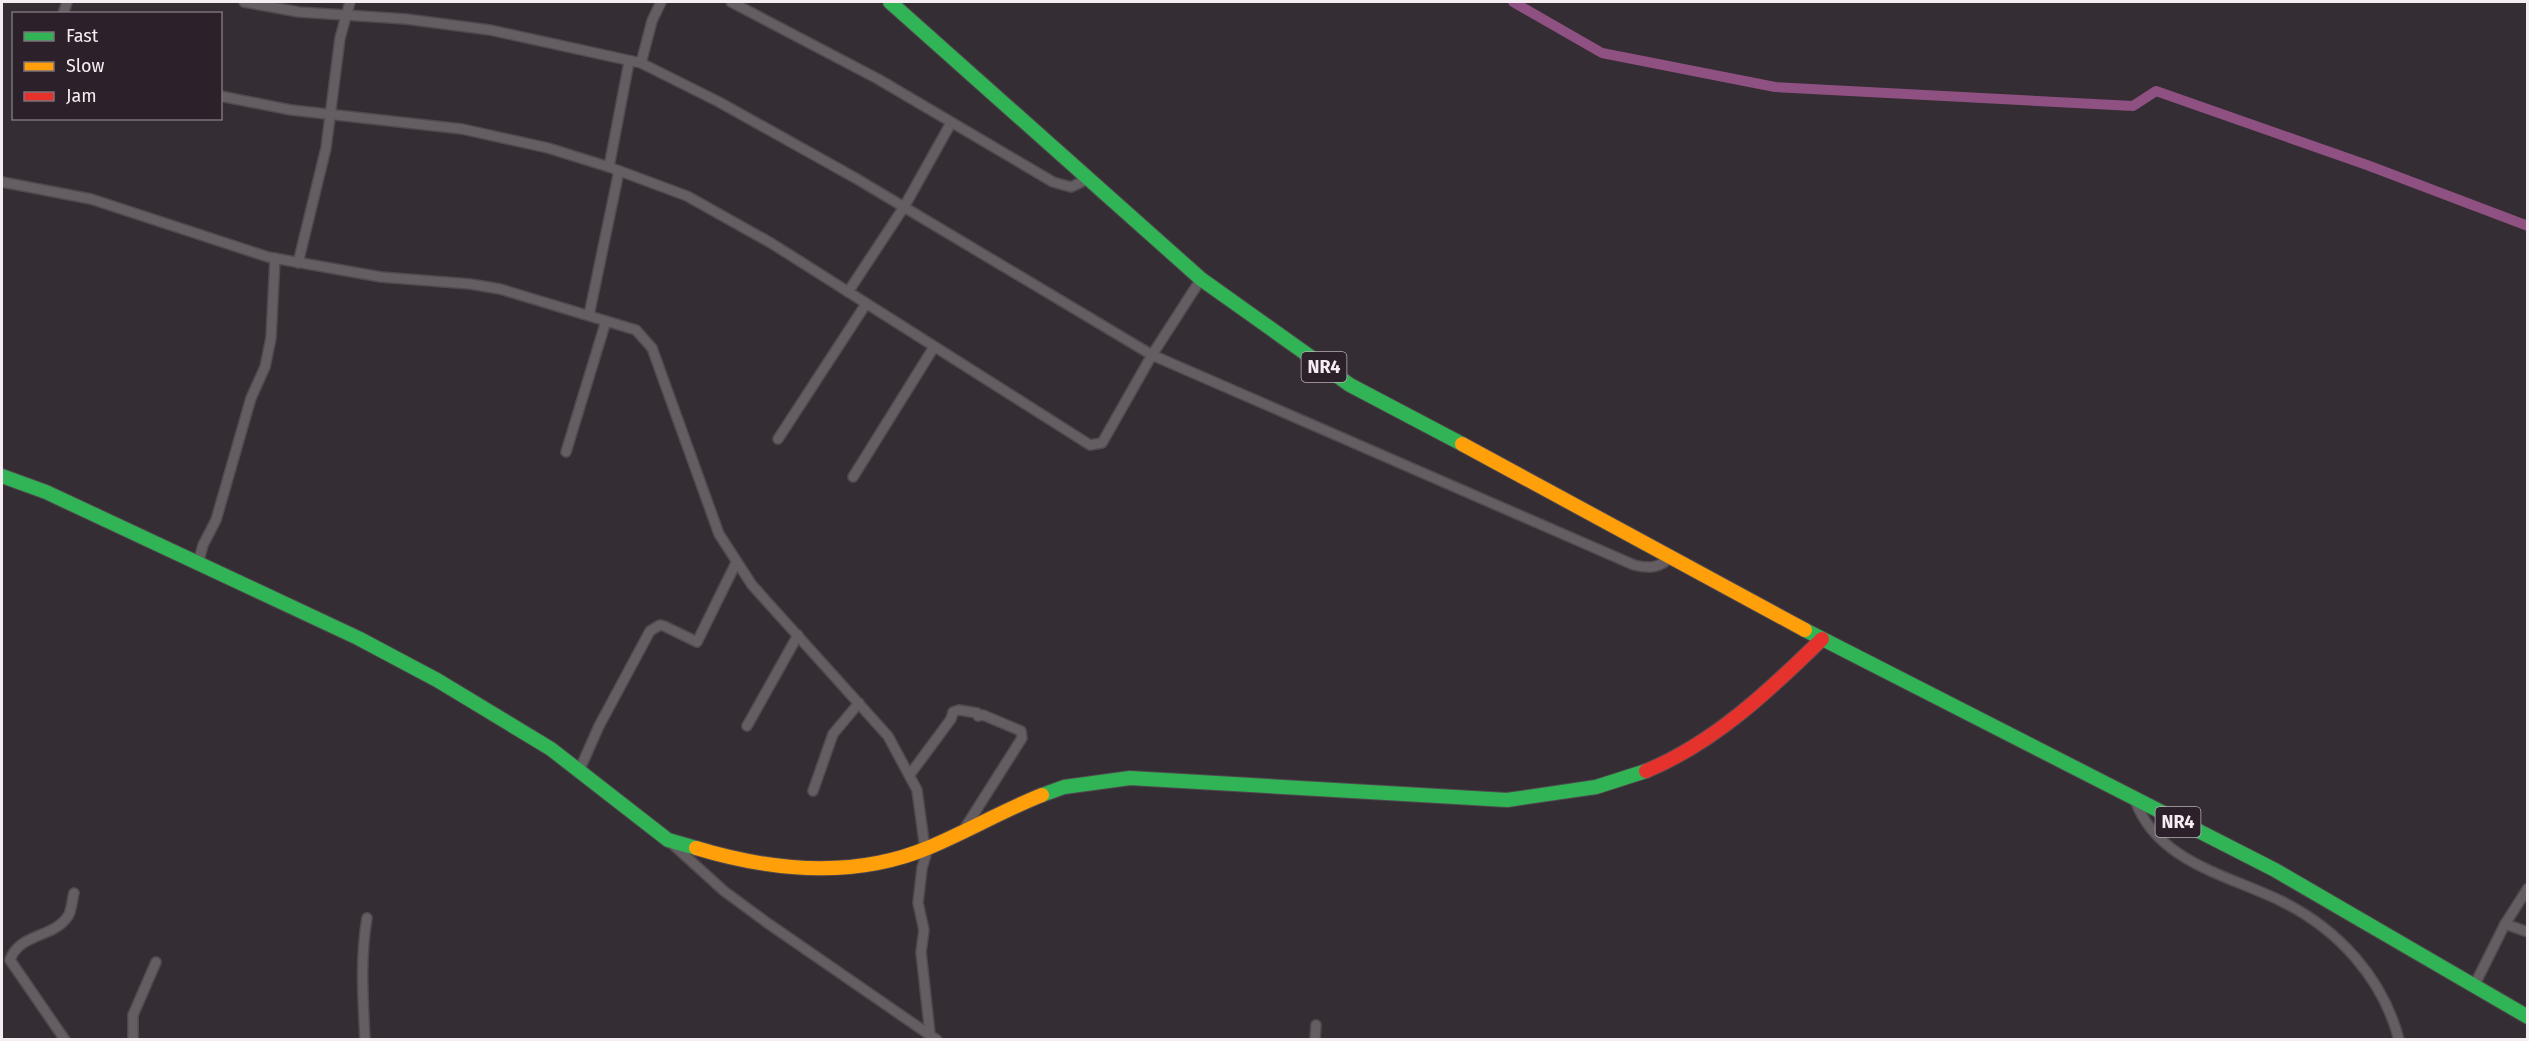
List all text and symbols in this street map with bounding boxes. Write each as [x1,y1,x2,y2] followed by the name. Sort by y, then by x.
[12,12,222,120] legend
[66,25,99,47] text: Fast
[66,55,105,77] text: Slow
[66,85,97,107] text: Jam
[1302,352,1346,382] road number: NR4
[2156,807,2200,837] road number: NR4

